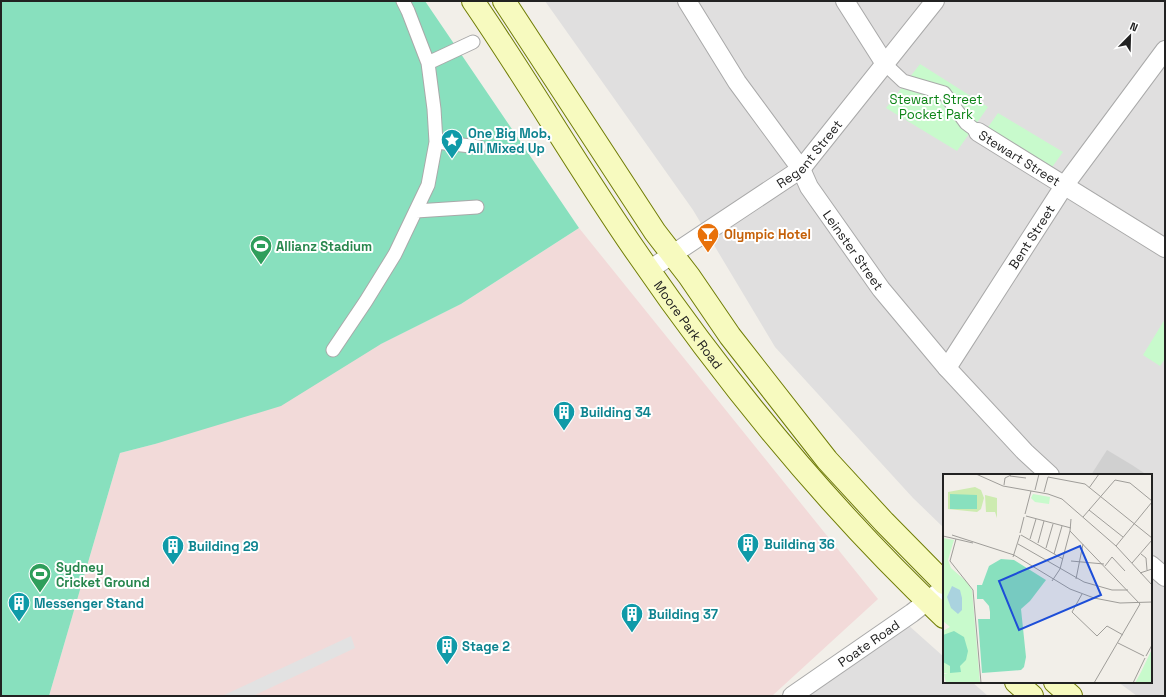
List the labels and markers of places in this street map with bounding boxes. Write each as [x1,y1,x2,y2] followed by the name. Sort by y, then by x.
[468,125,551,157] place label: One Big Mob, All Mixed Up
[439,127,465,160] place icon: One Big Mob, All Mixed Up
[695,221,721,254] bar icon: Olympic Hotel
[724,226,811,243] place label: Olympic Hotel
[248,233,274,266] sports icon: Allianz Stadium
[276,238,372,255] place label: Allianz Stadium
[551,399,577,432] building icon: Building 34
[580,404,651,421] place label: Building 34
[735,531,761,564] building icon: Building 36
[160,533,186,566] building icon: Building 29
[764,536,835,553] place label: Building 36
[188,538,259,555] place label: Building 29
[56,559,150,591] place label: Sydney Cricket Ground
[27,561,53,594] sports icon: Sydney Cricket Ground
[6,590,32,623] building icon: Messenger Stand
[34,595,144,612] place label: Messenger Stand
[619,601,645,634] building icon: Building 37
[648,606,718,623] place label: Building 37
[434,633,460,666] building icon: Stage 2
[462,638,510,655] place label: Stage 2

